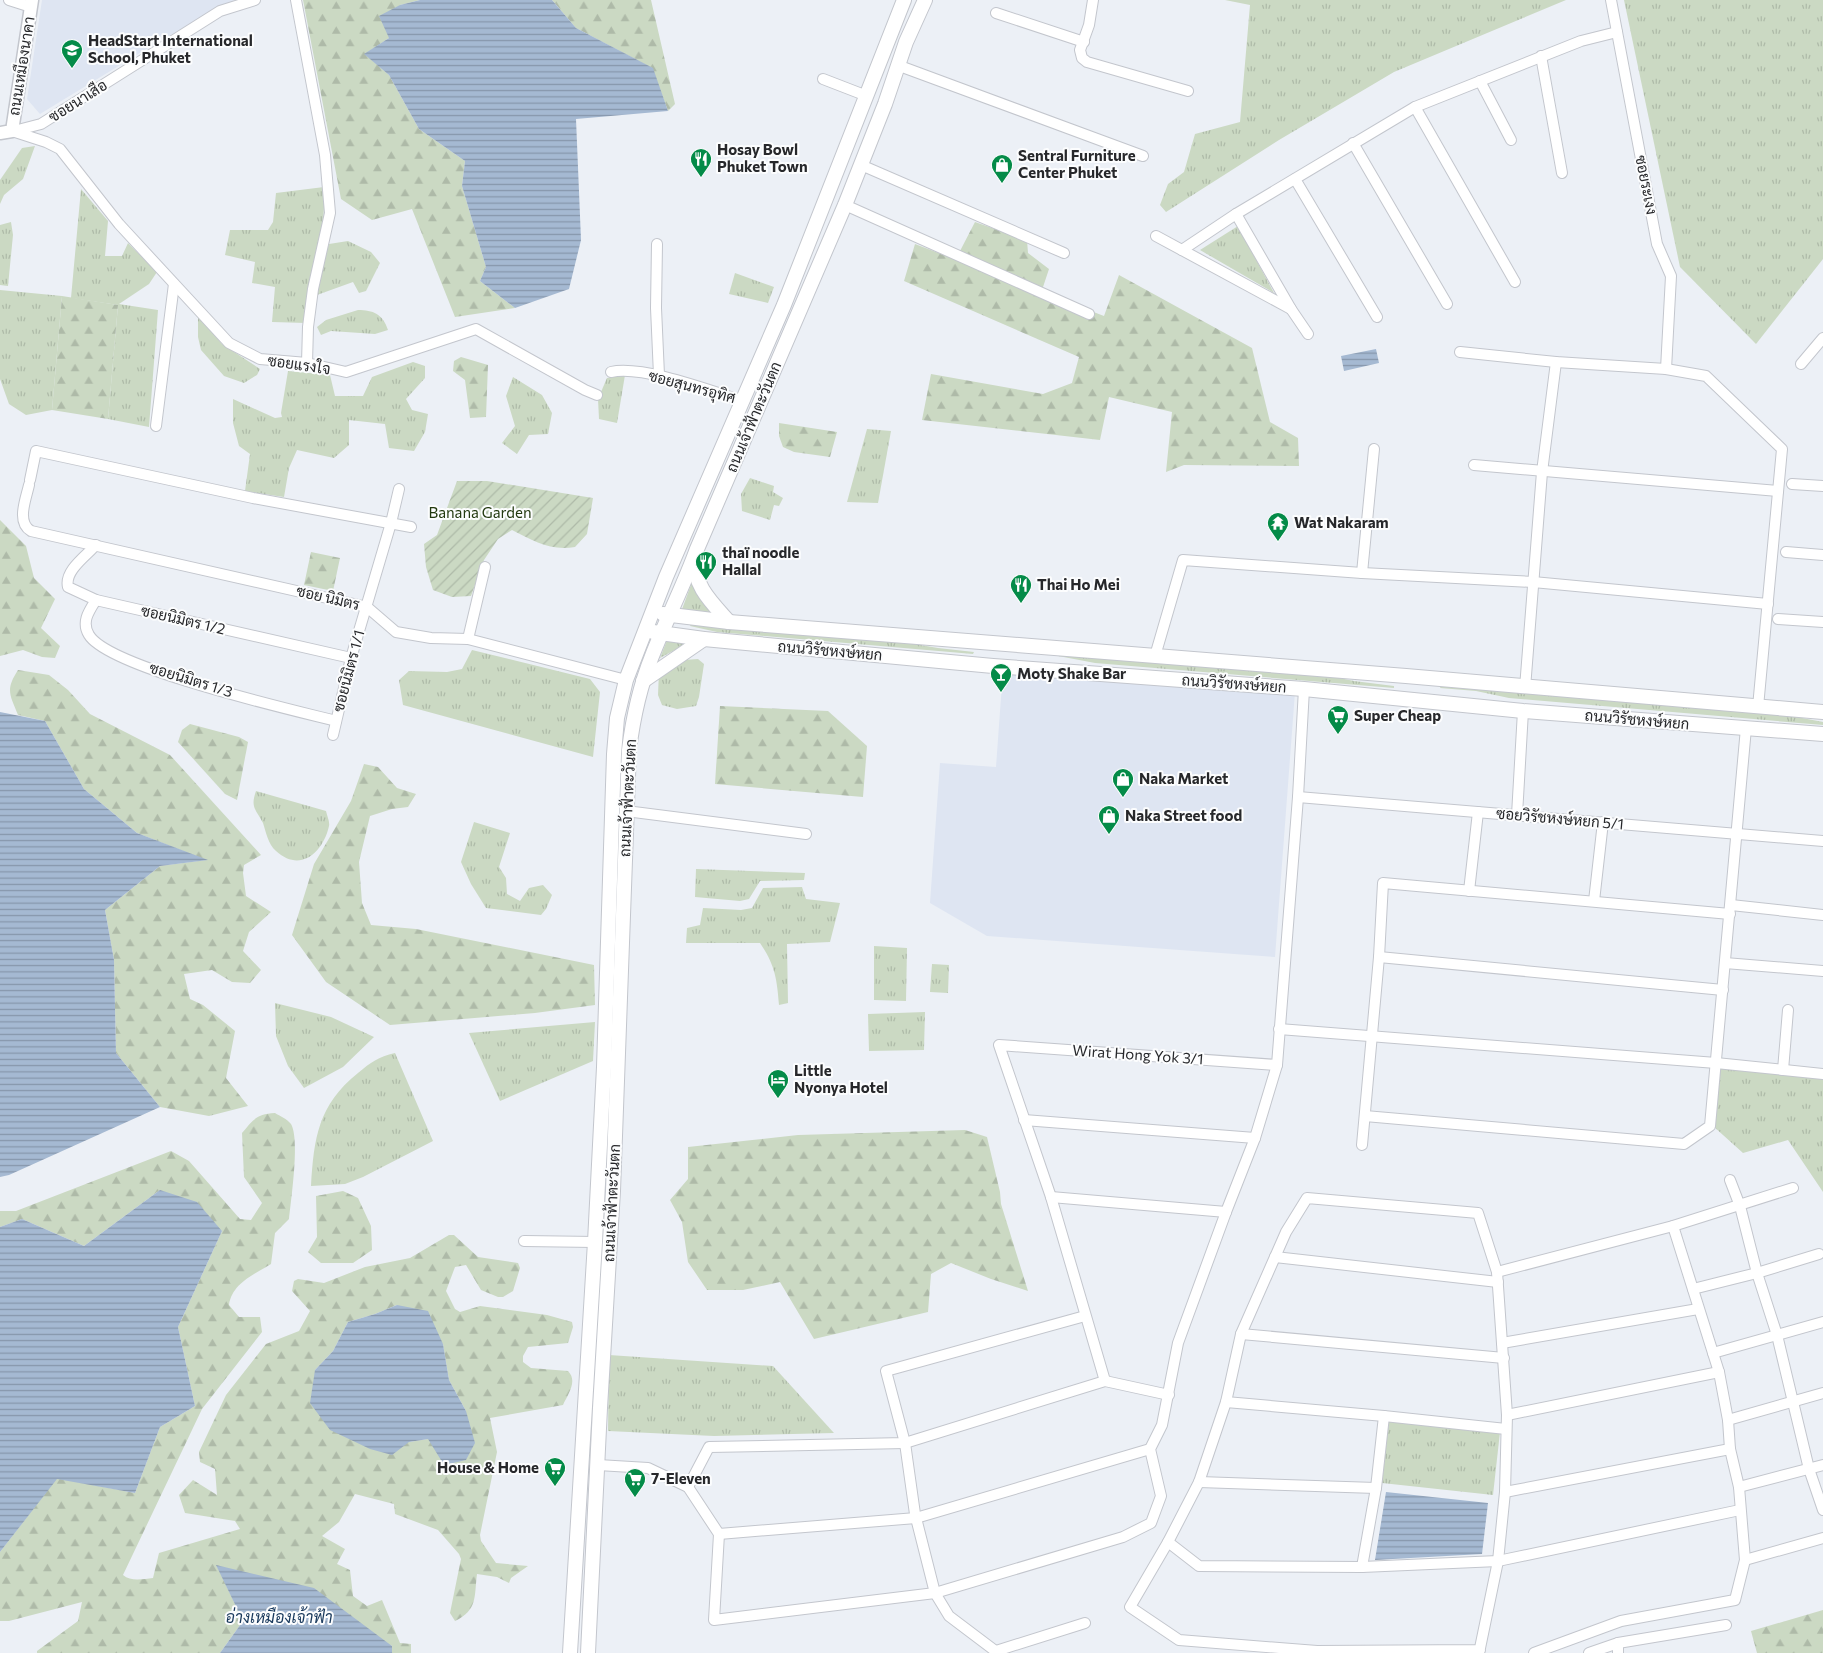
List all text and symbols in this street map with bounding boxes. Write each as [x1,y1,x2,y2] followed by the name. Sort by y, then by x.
[4,15,38,117] street label: ถนนเหมืองนาคา
[88,31,253,66] place label: HeadStart International School, Phuket
[60,38,84,69] school or university icon: HeadStart International School, Phuket
[45,75,110,125] street label: ซอยนาเสือ
[717,140,808,175] place label: Hosay Bowl Phuket Town
[1018,146,1136,181] place label: Sentral Furniture Center Phuket
[689,147,713,178] restaurant icon: Hosay Bowl Phuket Town
[990,153,1014,184] shop icon: Sentral Furniture Center Phuket
[1632,154,1662,216] street label: ซอยระเงง
[266,351,332,377] street label: ซอยแรงใจ
[722,359,784,475] street label: ถนนเจ้าฟ้าตะวันตก
[646,366,738,409] street label: ซอยสุนทรอุทิศ
[428,503,532,521] park label: Banana Garden
[1266,511,1290,542] temple icon: Wat Nakaram
[1294,513,1389,531] place label: Wat Nakaram
[722,543,799,578] place label: thaï noodle Hallal
[694,550,718,581] restaurant icon: thaï noodle Hallal
[1009,573,1033,604] restaurant icon: Thai Ho Mei
[1037,575,1120,593] place label: Thai Ho Mei
[295,581,362,613] street label: ซอย นิมิตร
[139,601,227,637] street label: ซอยนิมิตร 1/2
[328,628,368,714] street label: ซอยนิมิตร 1/1
[777,636,883,664] street label: ถนนวิรัชหงษ์หยก
[147,658,235,700] street label: ซอยนิมิตร 1/3
[989,662,1013,693] bar icon: Moty Shake Bar
[1017,664,1126,682] place label: Moty Shake Bar
[1181,670,1287,696] street label: ถนนวิรัชหงษ์หยก
[1326,704,1350,735] supermarket icon: Super Cheap
[1584,705,1690,733] street label: ถนนวิรัชหงษ์หยก
[1354,706,1441,724] place label: Super Cheap
[615,738,639,857] street label: ถนนเจ้าฟ้าตะวันตก
[1111,767,1135,798] shop icon: Naka Market
[1139,769,1228,787] place label: Naka Market
[1495,803,1625,833] street label: ซอยวิรัชหงษ์หยก 5/1
[1097,804,1121,835] shop icon: Naka Street food
[1125,806,1242,824] place label: Naka Street food
[1072,1040,1204,1068] street label: Wirat Hong Yok 3/1
[794,1061,888,1096] place label: Little Nyonya Hotel
[766,1068,790,1099] hotel icon: Little Nyonya Hotel
[599,1143,623,1262] street label: ถนนเจ้าฟ้าตะวันตก
[543,1456,567,1487] supermarket icon: House & Home
[437,1458,539,1476] place label: House & Home
[623,1467,647,1498] supermarket icon: 7-Eleven
[651,1469,711,1487] place label: 7-Eleven
[226,1606,333,1626] water label: อ่างเหมืองเจ้าฟ้า

